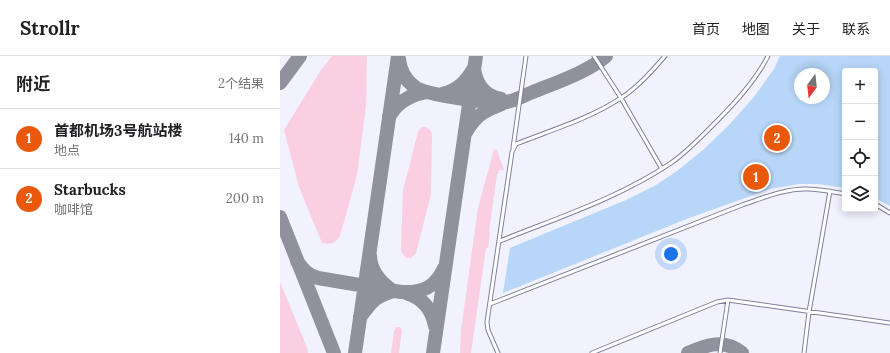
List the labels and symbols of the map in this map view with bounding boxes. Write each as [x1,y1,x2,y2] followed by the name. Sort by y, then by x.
[794,68,830,104] north arrow
[764,123,790,153] pin: 2
[743,162,769,192] pin: 1
[661,244,681,264] your location

